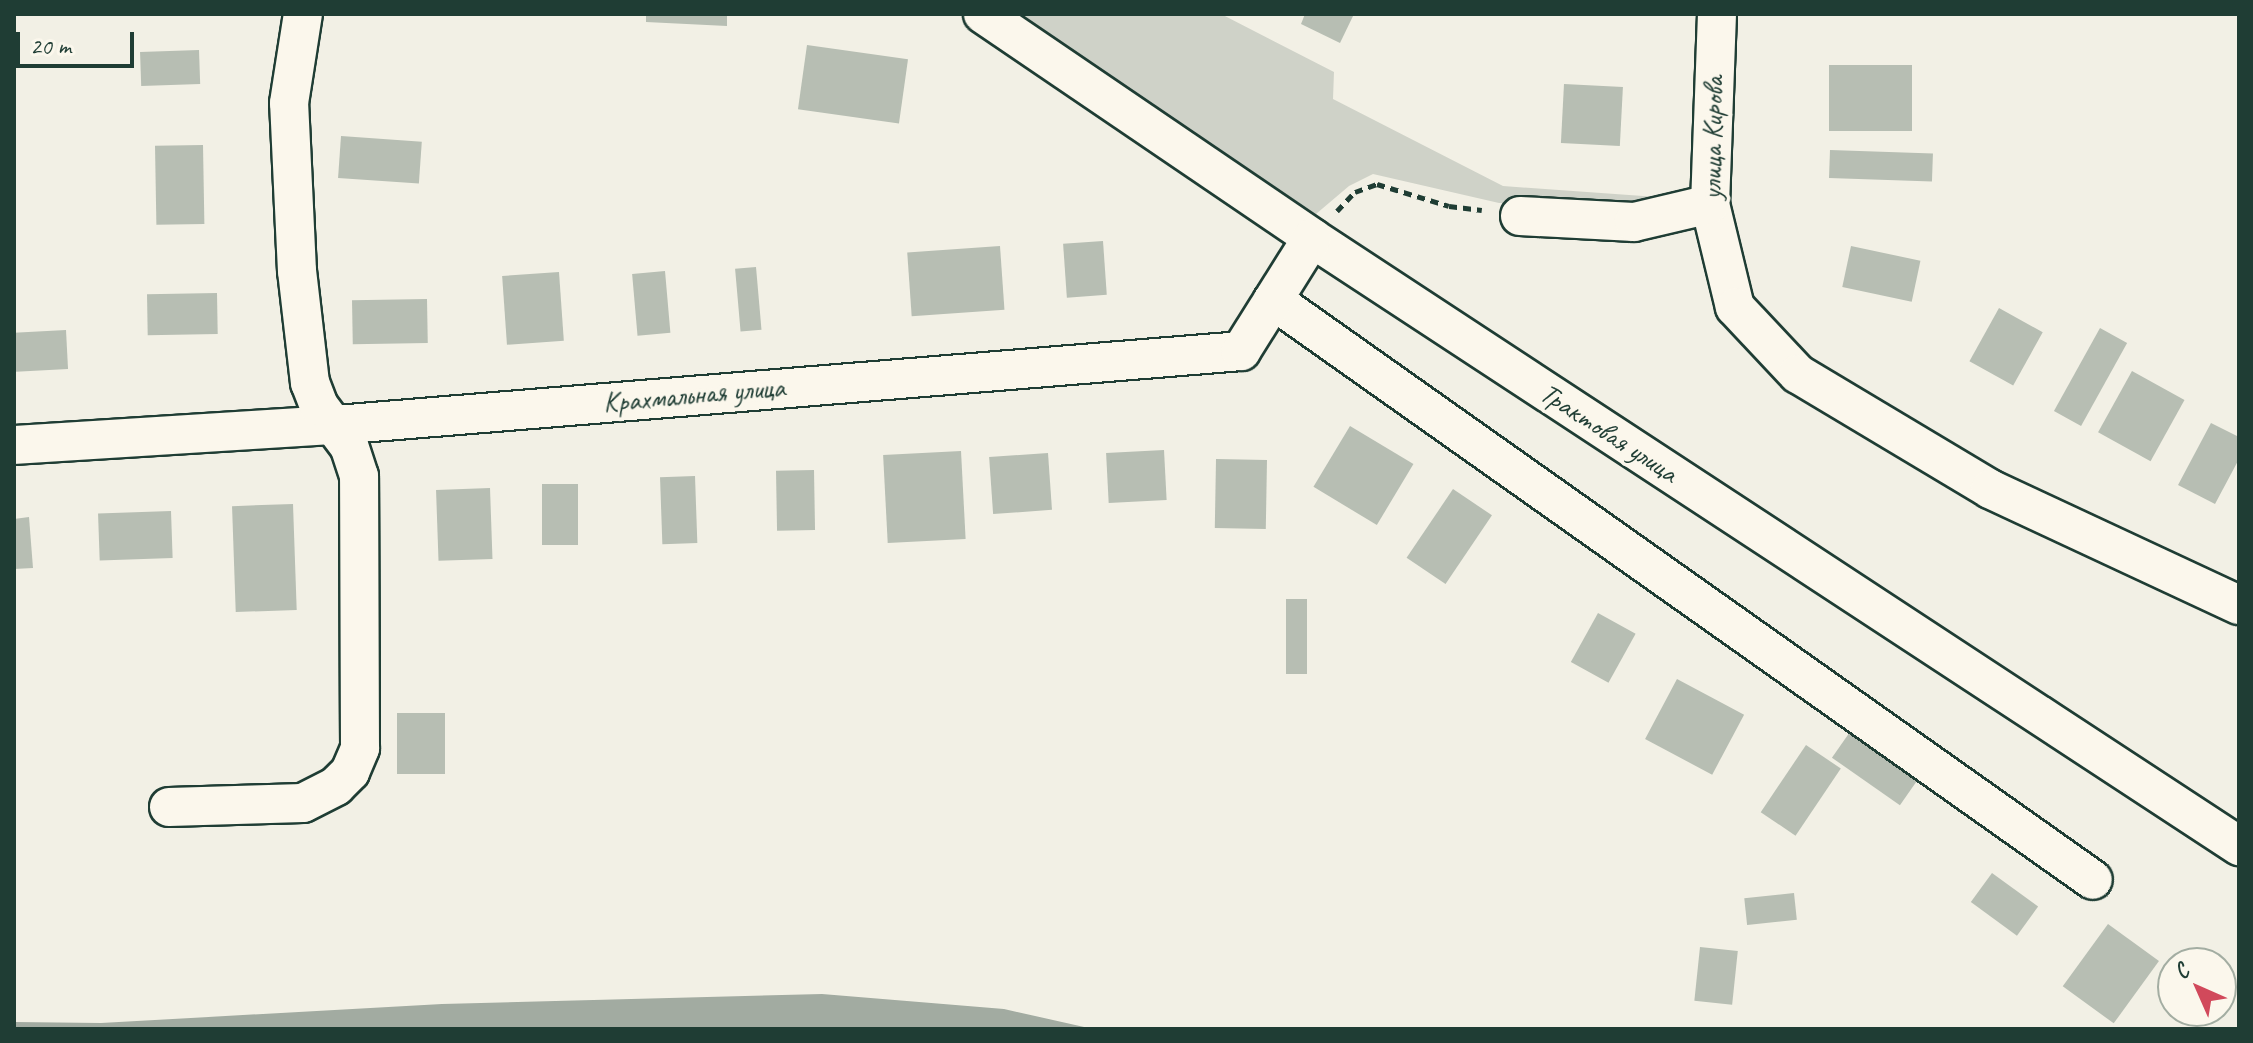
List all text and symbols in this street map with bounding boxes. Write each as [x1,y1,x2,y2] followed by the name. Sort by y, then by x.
[20,16,138,66] scale bar
[30,31,71,61] text: 20 m
[1695,76,1731,200] street label: улица Кирова
[601,370,787,420] street label: Крахмальная улица
[1533,375,1685,491] street label: Трактовая улица
[2157,947,2237,1027] north arrow
[2168,958,2195,985] text: С

